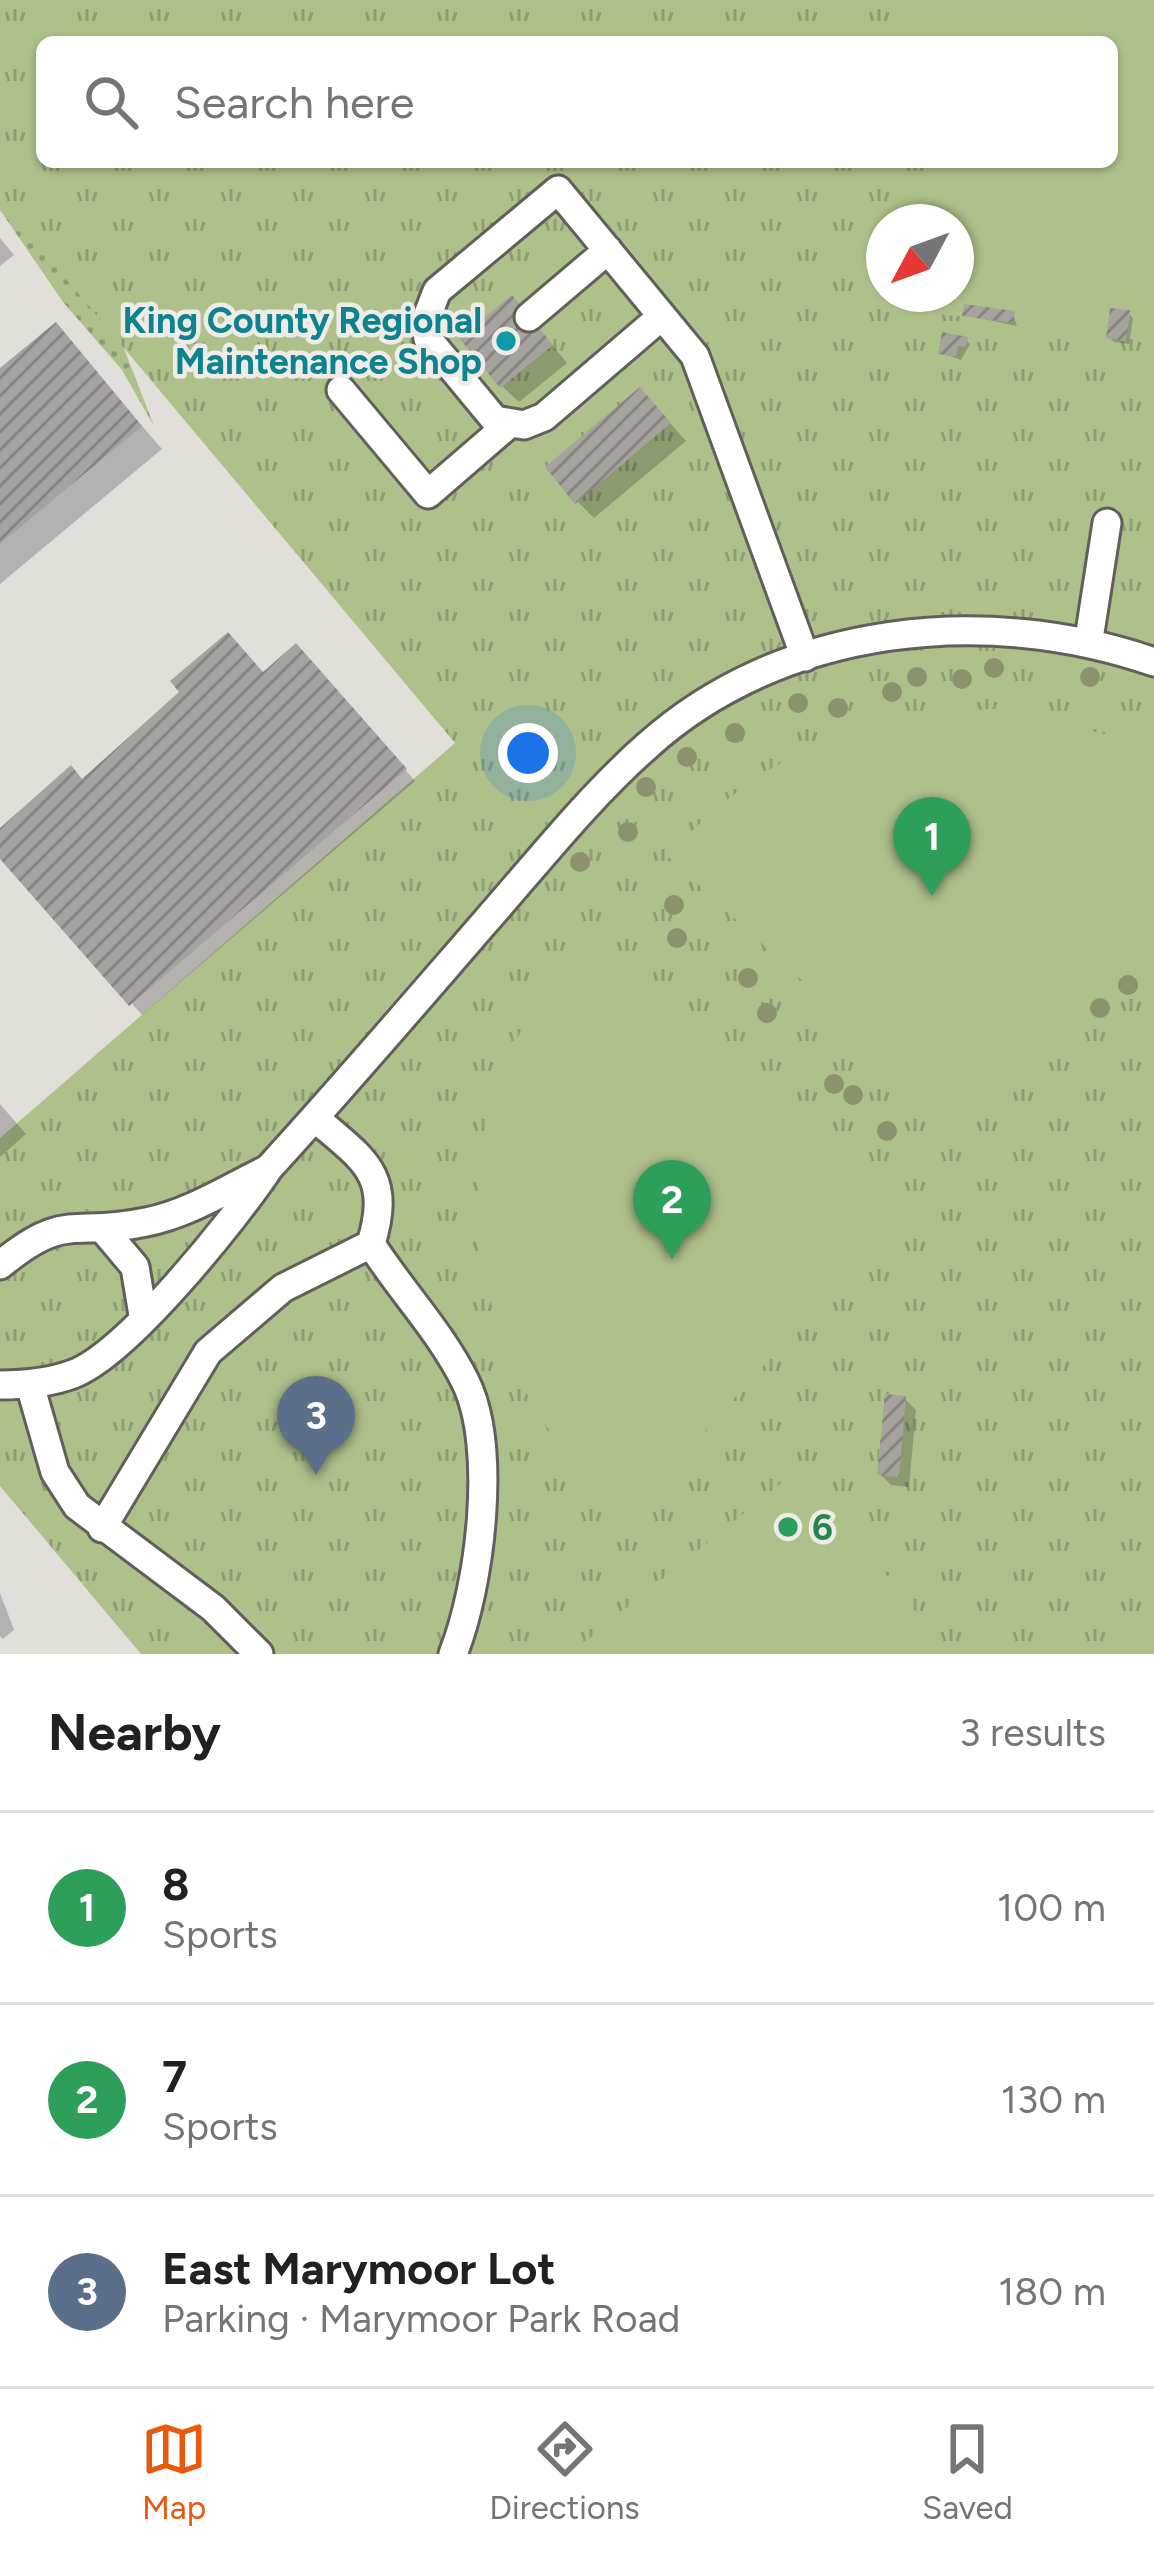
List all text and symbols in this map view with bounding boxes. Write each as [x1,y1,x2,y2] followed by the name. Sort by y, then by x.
[36,36,1118,168] search box
[78,69,144,135] icon: search
[174,75,414,129] text: Search here
[866,204,974,312] north arrow
[123,299,482,383] place label: King County Regional Maintenance Shop
[493,328,519,354] marker: King County Regional Maintenance Shop
[498,723,558,783] your location
[893,797,971,896] pin: 1
[633,1160,711,1259] pin: 2
[277,1376,355,1475] pin: 3
[812,1506,833,1549] place label: 6
[775,1514,801,1540] marker: 6
[48,1702,221,1763] text: Nearby
[959,1709,1106,1756] text: 3 results
[162,1857,190,1911] text: 8
[79,1884,95,1931] text: 1
[997,1884,1106,1931] text: 100 m
[162,1911,278,1958] text: Sports
[162,2049,187,2103] text: 7
[76,2076,98,2123] text: 2
[1001,2076,1106,2123] text: 130 m
[162,2103,278,2150] text: Sports
[162,2241,555,2295] text: East Marymoor Lot
[76,2268,98,2315] text: 3
[998,2268,1106,2315] text: 180 m
[162,2295,680,2342] text: Parking · Marymoor Park Road
[141,2416,207,2527] tab: Map
[489,2416,640,2527] tab: Directions
[922,2416,1013,2527] tab: Saved

